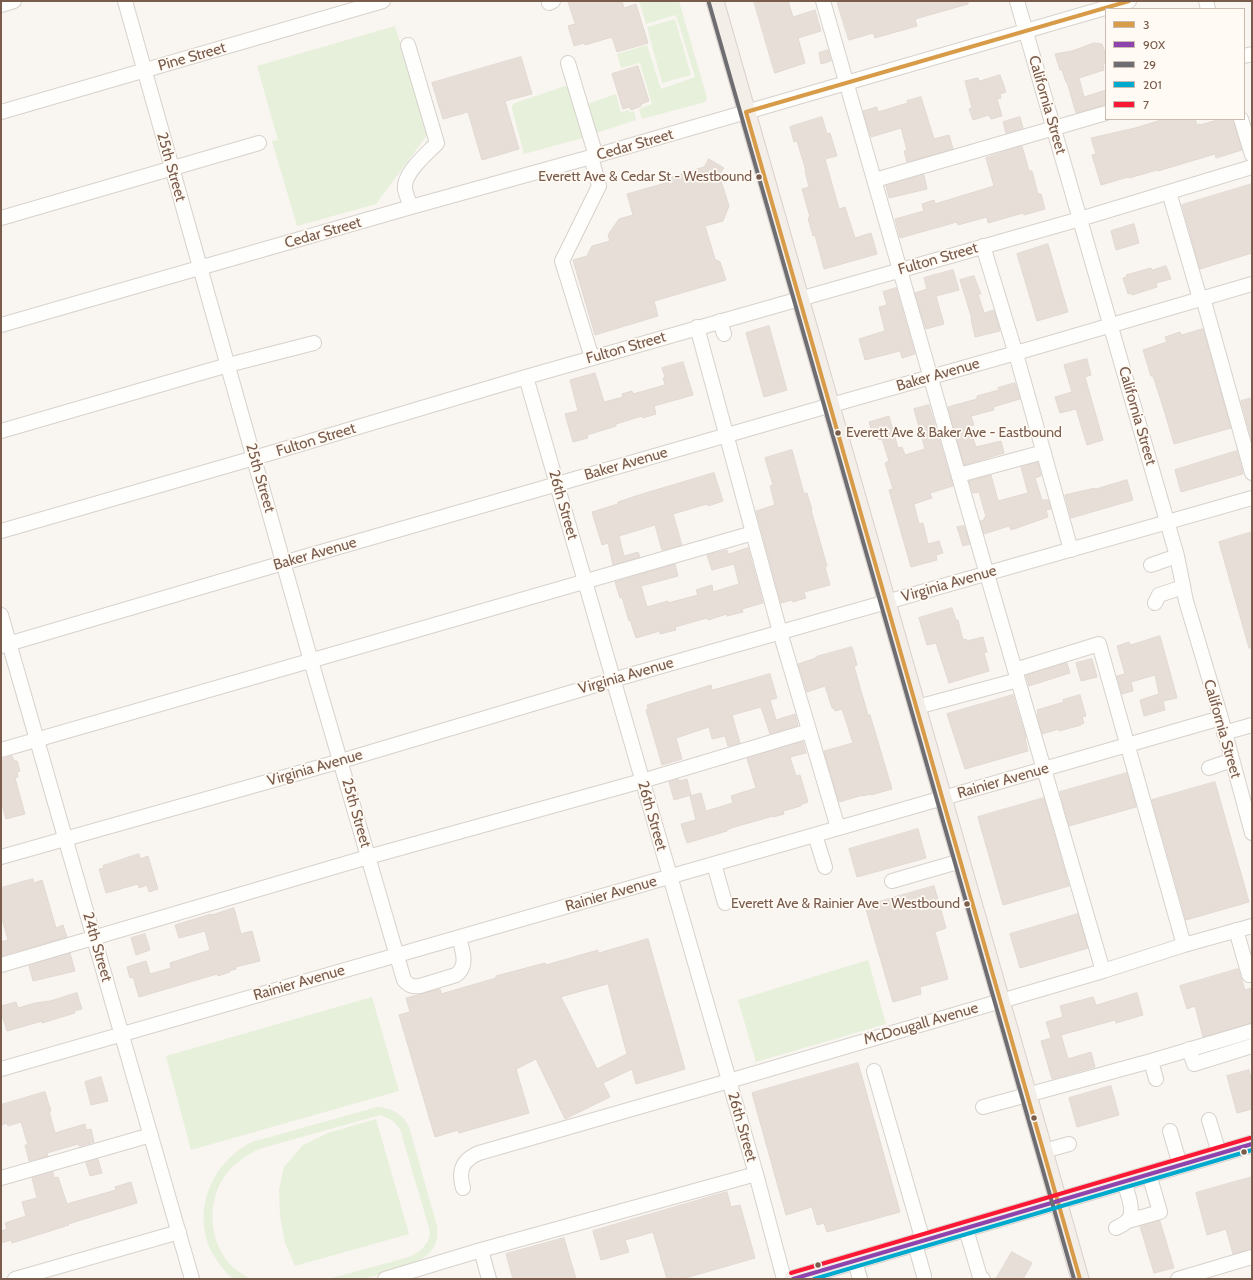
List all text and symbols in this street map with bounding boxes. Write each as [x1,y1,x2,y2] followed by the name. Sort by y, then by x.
[1105,8,1245,120] legend
[1143,17,1150,32] text: 3
[1143,37,1165,52] text: 90X
[156,39,228,75] street label: Pine Street
[1024,54,1070,156] street label: California Street
[1143,57,1156,72] text: 29
[1143,77,1162,92] text: 201
[1143,97,1149,112] text: 7
[595,125,675,165] street label: Cedar Street
[153,130,189,204] street label: 25th Street
[538,169,752,185] place label: Everett Ave & Cedar St - Westbound
[754,172,764,182] marker: Everett Ave & Cedar St - Westbound
[283,213,363,253] street label: Cedar Street
[896,239,980,279] street label: Fulton Street
[584,328,668,368] street label: Fulton Street
[894,355,982,395] street label: Baker Avenue
[1114,365,1160,467] street label: California Street
[274,419,358,461] street label: Fulton Street
[846,425,1062,441] place label: Everett Ave & Baker Ave - Eastbound
[833,428,843,438] marker: Everett Ave & Baker Ave - Eastbound
[242,441,278,515] street label: 25th Street
[582,444,670,484] street label: Baker Avenue
[544,468,582,542] street label: 26th Street
[271,534,359,574] street label: Baker Avenue
[899,562,999,606] street label: Virginia Avenue
[576,654,676,698] street label: Virginia Avenue
[1199,678,1245,780] street label: California Street
[265,746,365,790] street label: Virginia Avenue
[955,759,1051,803] street label: Rainier Avenue
[338,776,374,850] street label: 25th Street
[633,779,671,853] street label: 26th Street
[563,872,659,916] street label: Rainier Avenue
[731,896,960,912] place label: Everett Ave & Rainier Ave - Westbound
[962,899,972,909] marker: Everett Ave & Rainier Ave - Westbound
[78,910,116,984] street label: 24th Street
[251,961,347,1005] street label: Rainier Avenue
[862,999,980,1049] street label: McDougall Avenue
[723,1090,761,1164] street label: 26th Street
[1029,1113,1039,1123] unlabelled marker
[1239,1147,1249,1157] unlabelled marker
[813,1260,823,1270] unlabelled marker

